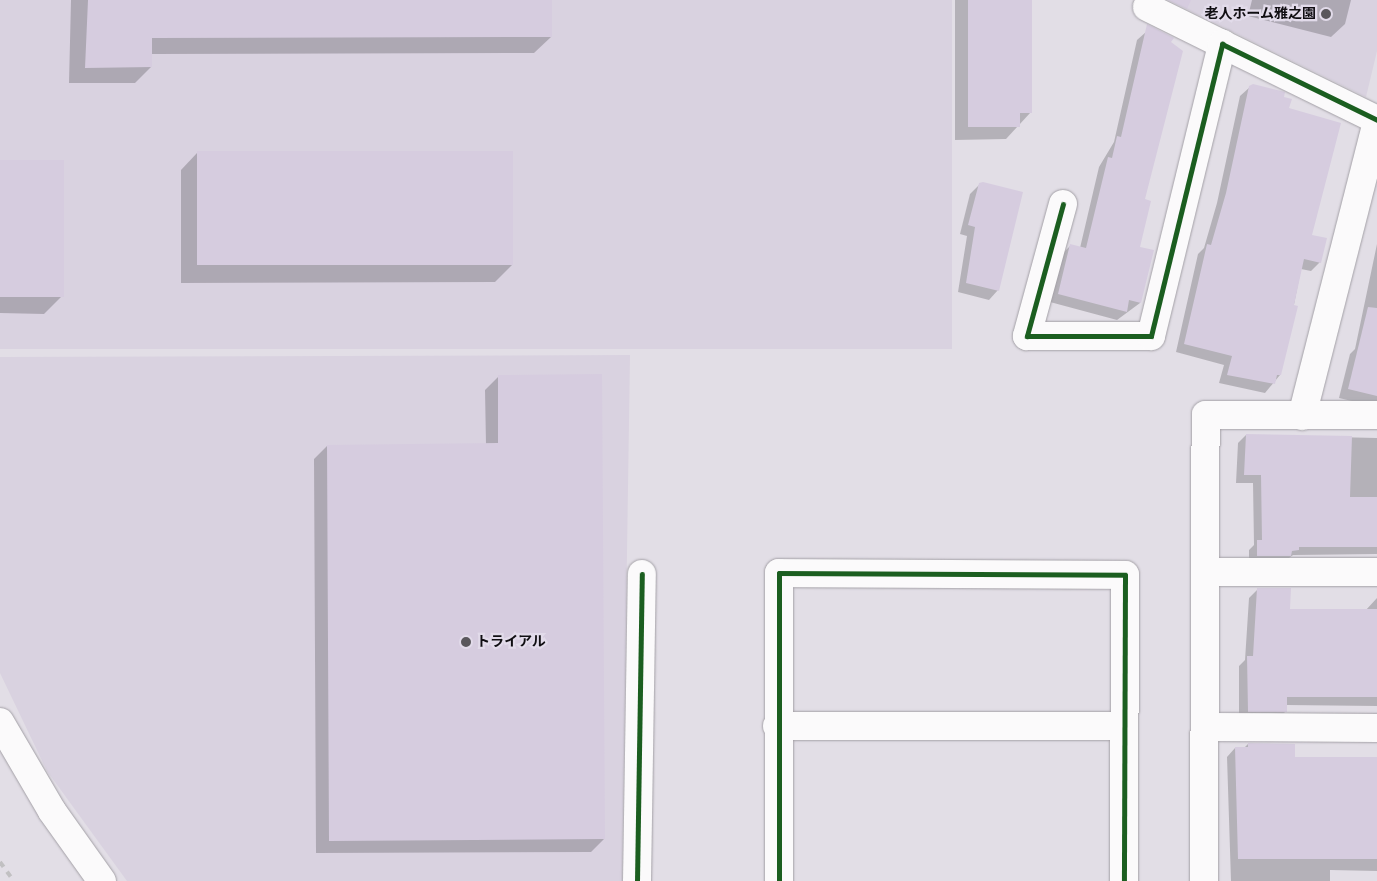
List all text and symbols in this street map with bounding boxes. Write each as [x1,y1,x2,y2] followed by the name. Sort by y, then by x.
[1204,6,1316,22] place label: 老人ホーム雅之園
[1320,8,1332,20] marker: 老人ホーム雅之園
[476,634,546,650] place label: トライアル
[460,636,472,648] marker: トライアル

